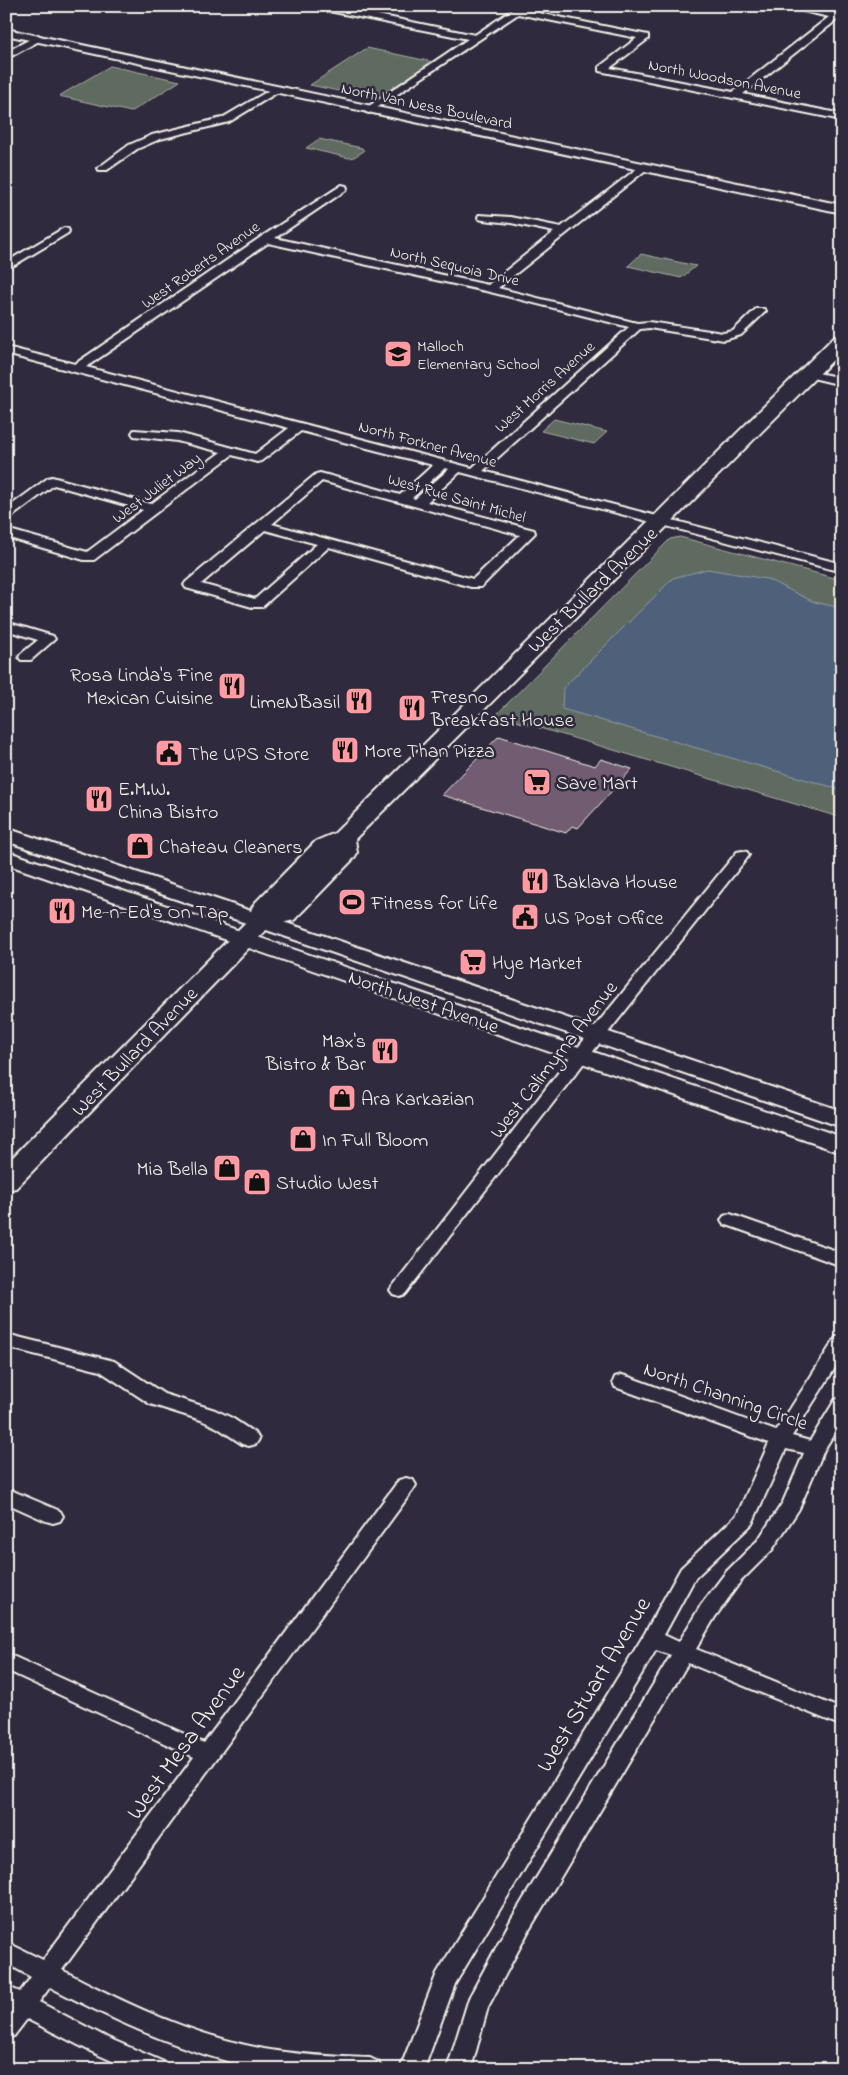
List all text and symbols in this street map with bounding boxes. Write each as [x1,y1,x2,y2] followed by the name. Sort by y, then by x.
[646,53,804,107] street label: North Woodson Avenue
[339,77,514,137] street label: North Van Ness Boulevard
[137,215,266,316] street label: West Roberts Avenue
[388,240,522,294] street label: North Sequoia Drive
[417,335,540,377] place label: Malloch Elementary School
[490,335,602,439] street label: West Morris Avenue
[383,339,413,369] school or university icon: Malloch Elementary School
[356,415,500,475] street label: North Forkner Avenue
[108,447,207,530] street label: West Juliet Way
[385,468,529,530] street label: West Rue Saint Michel
[522,521,665,661] street label: West Bullard Avenue
[70,662,213,714] place label: Rosa Linda's Fine Mexican Cuisine
[217,671,247,701] restaurant icon: Rosa Linda's Fine Mexican Cuisine
[430,684,574,736] place label: Fresno Breakfast House
[344,686,374,716] restaurant icon: LimeNBasil
[250,689,340,718] place label: LimeNBasil
[397,693,427,723] restaurant icon: Fresno Breakfast House
[330,735,360,765] restaurant icon: More Than Pizza
[154,738,184,768] public building icon: The UPS Store
[364,738,495,767] place label: More Than Pizza
[188,741,309,770] place label: The UPS Store
[522,767,552,797] supermarket icon: Save Mart
[556,770,638,799] place label: Save Mart
[118,776,218,828] place label: E.M.W. China Bistro
[84,784,114,814] restaurant icon: E.M.W. China Bistro
[125,831,155,861] shop icon: Chateau Cleaners
[159,834,302,863] place label: Chateau Cleaners
[520,866,550,896] restaurant icon: Baklava House
[553,869,677,898] place label: Baklava House
[337,887,367,917] sports icon: Fitness for Life
[370,890,497,919] place label: Fitness for Life
[47,896,77,926] restaurant icon: Me-n-Ed's On Tap
[81,899,229,928] place label: Me-n-Ed's On Tap
[510,902,540,932] public building icon: US Post Office
[544,905,664,934] place label: US Post Office
[458,947,488,977] supermarket icon: Hye Market
[492,950,583,979] place label: Hye Market
[344,964,502,1043] street label: North West Avenue
[484,975,626,1146] street label: West Calimyrna Avenue
[66,981,206,1124] street label: West Bullard Avenue
[265,1028,367,1080] place label: Max's Bistro & Bar
[370,1036,400,1066] restaurant icon: Max's Bistro & Bar
[327,1083,357,1113] shop icon: Ara Karkazian
[361,1086,474,1115] place label: Ara Karkazian
[288,1124,318,1154] shop icon: In Full Bloom
[322,1127,428,1156] place label: In Full Bloom
[212,1153,242,1183] shop icon: Mia Bella
[137,1156,208,1185] place label: Mia Bella
[242,1167,272,1197] shop icon: Studio West
[276,1170,379,1199] place label: Studio West
[639,1356,811,1440] street label: North Channing Circle
[529,1591,662,1780] street label: West Stuart Avenue
[119,1659,255,1828] street label: West Mesa Avenue

